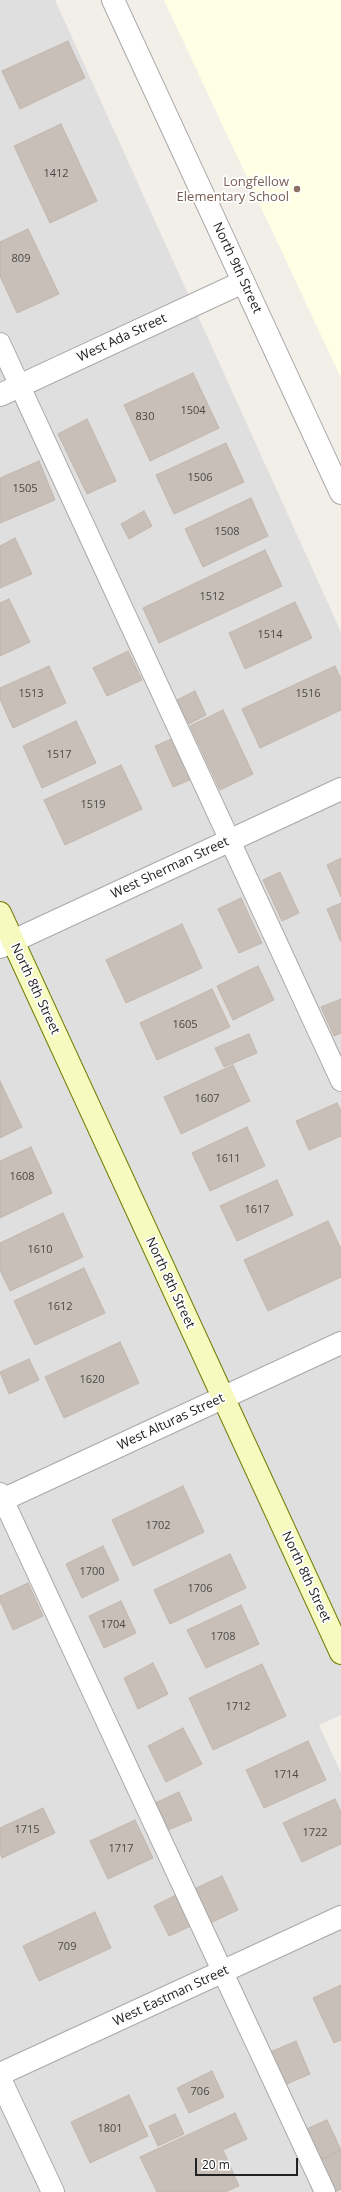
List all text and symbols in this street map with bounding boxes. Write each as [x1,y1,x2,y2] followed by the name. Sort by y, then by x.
[43,167,69,181] house number: 1412
[177,174,289,205] place label: Longfellow Elementary School
[292,184,302,194] marker: Longfellow Elementary School
[209,220,265,316] street label: North 9th Street
[12,252,30,266] house number: 809
[75,311,169,365] street label: West Ada Street
[180,404,206,418] house number: 1504
[136,410,154,424] house number: 830
[187,471,213,485] house number: 1506
[12,482,38,496] house number: 1505
[214,525,240,539] house number: 1508
[199,590,225,604] house number: 1512
[257,628,283,642] house number: 1514
[18,687,44,701] house number: 1513
[295,687,321,701] house number: 1516
[46,748,72,762] house number: 1517
[80,798,106,812] house number: 1519
[109,834,231,902] street label: West Sherman Street
[7,941,63,1037] street label: North 8th Street
[172,1018,198,1032] house number: 1605
[194,1092,220,1106] house number: 1607
[215,1152,241,1166] house number: 1611
[9,1170,35,1184] house number: 1608
[244,1203,270,1217] house number: 1617
[142,1235,198,1331] street label: North 8th Street
[27,1243,53,1257] house number: 1610
[47,1300,73,1314] house number: 1612
[79,1373,105,1387] house number: 1620
[115,1390,227,1454] street label: West Alturas Street
[145,1519,171,1533] house number: 1702
[278,1529,334,1625] street label: North 8th Street
[79,1565,105,1579] house number: 1700
[187,1582,213,1596] house number: 1706
[100,1618,126,1632] house number: 1704
[210,1630,236,1644] house number: 1708
[225,1700,251,1714] house number: 1712
[273,1768,299,1782] house number: 1714
[14,1823,40,1837] house number: 1715
[302,1826,328,1840] house number: 1722
[108,1842,134,1856] house number: 1717
[58,1940,76,1954] house number: 709
[111,1962,231,2030] street label: West Eastman Street
[191,2085,209,2099] house number: 706
[97,2122,123,2136] house number: 1801
[197,2150,300,2176] scale bar
[202,2156,230,2173] text: 20 m

